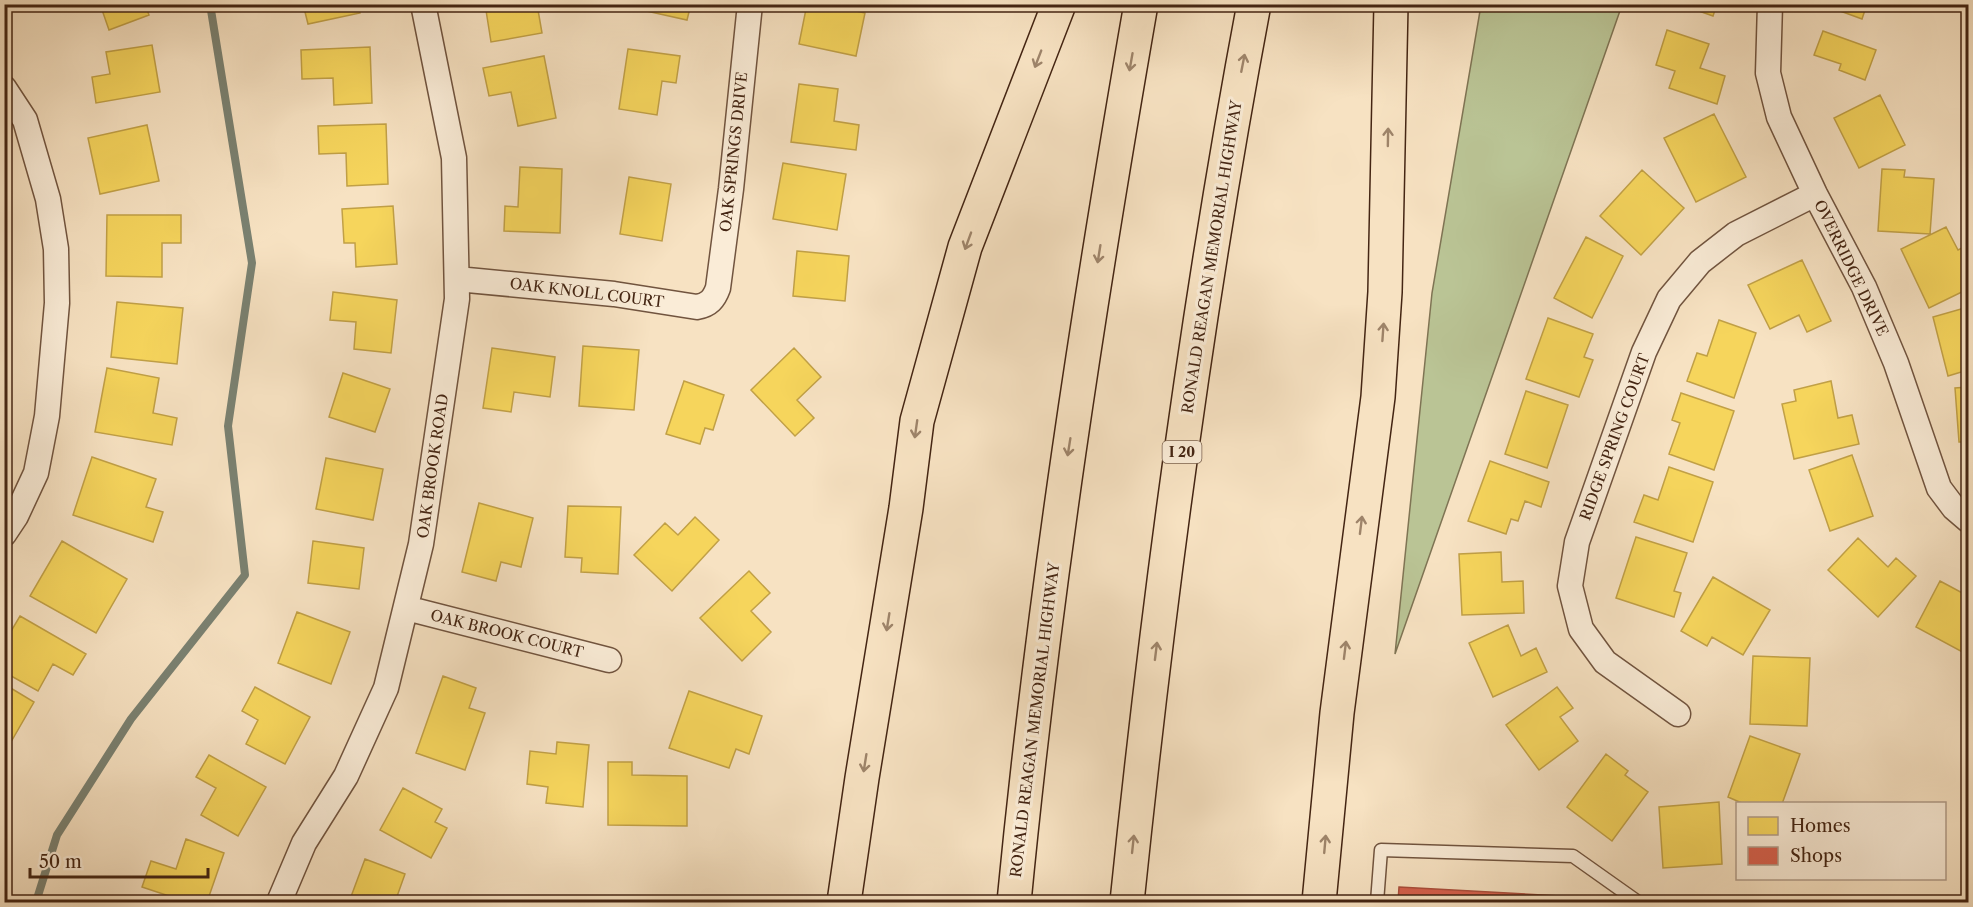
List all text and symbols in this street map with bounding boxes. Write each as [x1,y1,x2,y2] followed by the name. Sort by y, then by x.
[1032,49,1043,68] one-way arrow
[1125,52,1136,71] one-way arrow
[1238,54,1249,74] one-way arrow
[716,71,751,233] street label: OAK SPRINGS DRIVE
[1177,99,1246,415] street label: RONALD REAGAN MEMORIAL HIGHWAY
[1382,127,1394,147] one-way arrow
[1810,197,1893,339] street label: OVERRIDGE DRIVE
[961,231,972,250] one-way arrow
[1093,244,1104,264] one-way arrow
[509,274,666,311] street label: OAK KNOLL COURT
[1377,322,1388,342] one-way arrow
[1575,350,1654,523] street label: RIDGE SPRING COURT
[413,392,452,539] street label: OAK BROOK ROAD
[911,419,922,438] one-way arrow
[1063,437,1074,457] one-way arrow
[1162,441,1202,463] road number: I 20
[1356,516,1367,536] one-way arrow
[1006,561,1063,878] street label: RONALD REAGAN MEMORIAL HIGHWAY
[429,605,586,662] street label: OAK BROOK COURT
[882,611,893,631] one-way arrow
[1150,641,1161,661] one-way arrow
[1340,641,1351,661] one-way arrow
[859,753,870,773] one-way arrow
[1736,802,1946,880] legend
[1790,815,1851,837] text: Homes
[1128,835,1139,855] one-way arrow
[1320,835,1331,855] one-way arrow
[30,841,208,879] scale bar
[1790,845,1842,867] text: Shops
[39,851,82,873] text: 50 m

